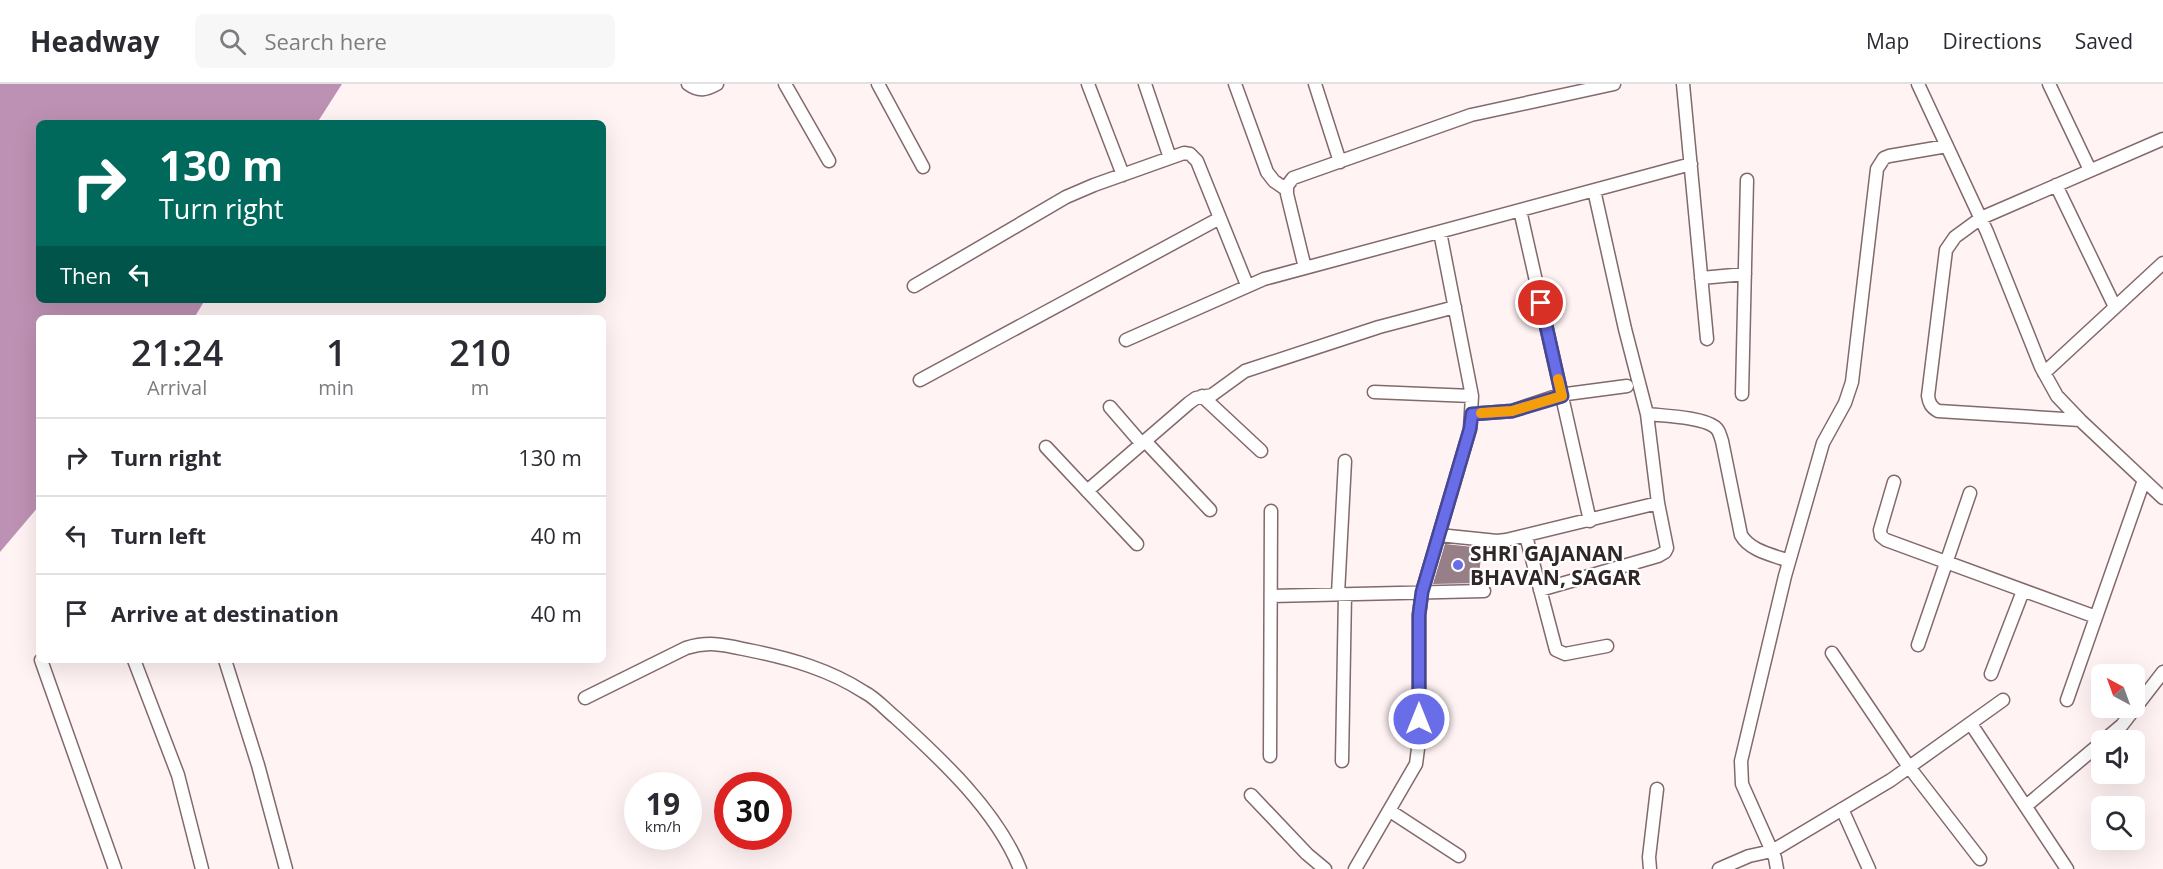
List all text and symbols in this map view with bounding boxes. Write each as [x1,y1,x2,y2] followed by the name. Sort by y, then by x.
[195,14,615,68] search box
[30,22,159,60] text: Headway
[216,25,249,58] icon: search
[264,26,387,56] text: Search here
[1866,27,1909,55] text: Map
[1942,27,2042,55] text: Directions
[2075,27,2133,55] text: Saved
[159,136,283,193] text: 130 m
[60,144,138,222] icon: right
[159,190,284,227] text: Turn right
[123,258,156,291] icon: left
[60,260,111,290] text: Then
[1515,277,1566,328] pin
[1524,286,1557,319] icon: arrive
[131,328,223,377] text: 21:24
[326,328,347,377] text: 1
[449,328,511,377] text: 210
[147,374,207,401] text: Arrival
[318,374,354,401] text: min
[471,374,489,401] text: m
[60,441,93,474] icon: right
[111,442,222,472] text: Turn right
[518,442,582,472] text: 130 m
[60,519,93,552] icon: left
[111,520,206,550] text: Turn left
[531,520,582,550] text: 40 m
[1470,539,1641,591] place label: SHRI GAJANAN BHAVAN, SAGAR
[1451,558,1465,572] marker: SHRI GAJANAN BHAVAN, SAGAR
[60,597,93,630] icon: arrive
[111,598,339,628] text: Arrive at destination
[531,598,582,628] text: 40 m
[2091,664,2145,718] north arrow
[2091,664,2145,850] map controls
[1387,687,1451,751] position arrow
[2091,730,2145,784] button: sound
[714,772,792,850] speed limit sign: 30
[646,783,680,824] text: 19
[2091,796,2145,850] button: search
[645,816,681,836] text: km/h

